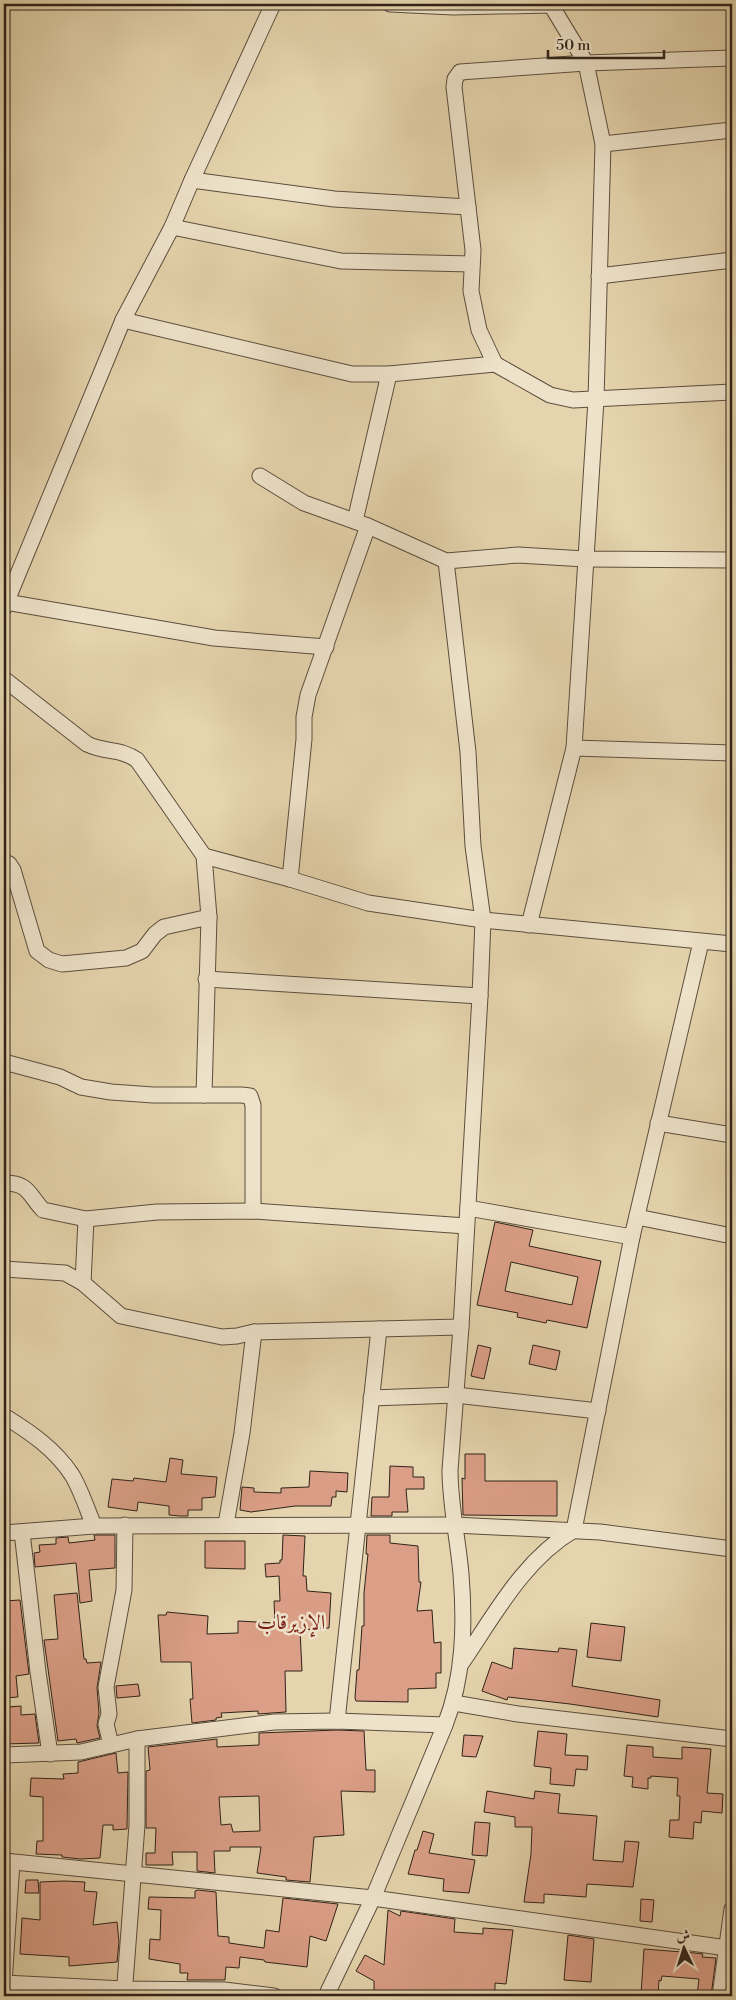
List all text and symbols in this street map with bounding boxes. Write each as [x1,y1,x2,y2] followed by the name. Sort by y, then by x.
[548,28,665,60] scale bar
[556,36,590,55] text: 50 m
[257,1610,325,1638] district label: الإزيرقاب
[658,1922,708,1972] north arrow
[676,1927,691,1945] text: ش

